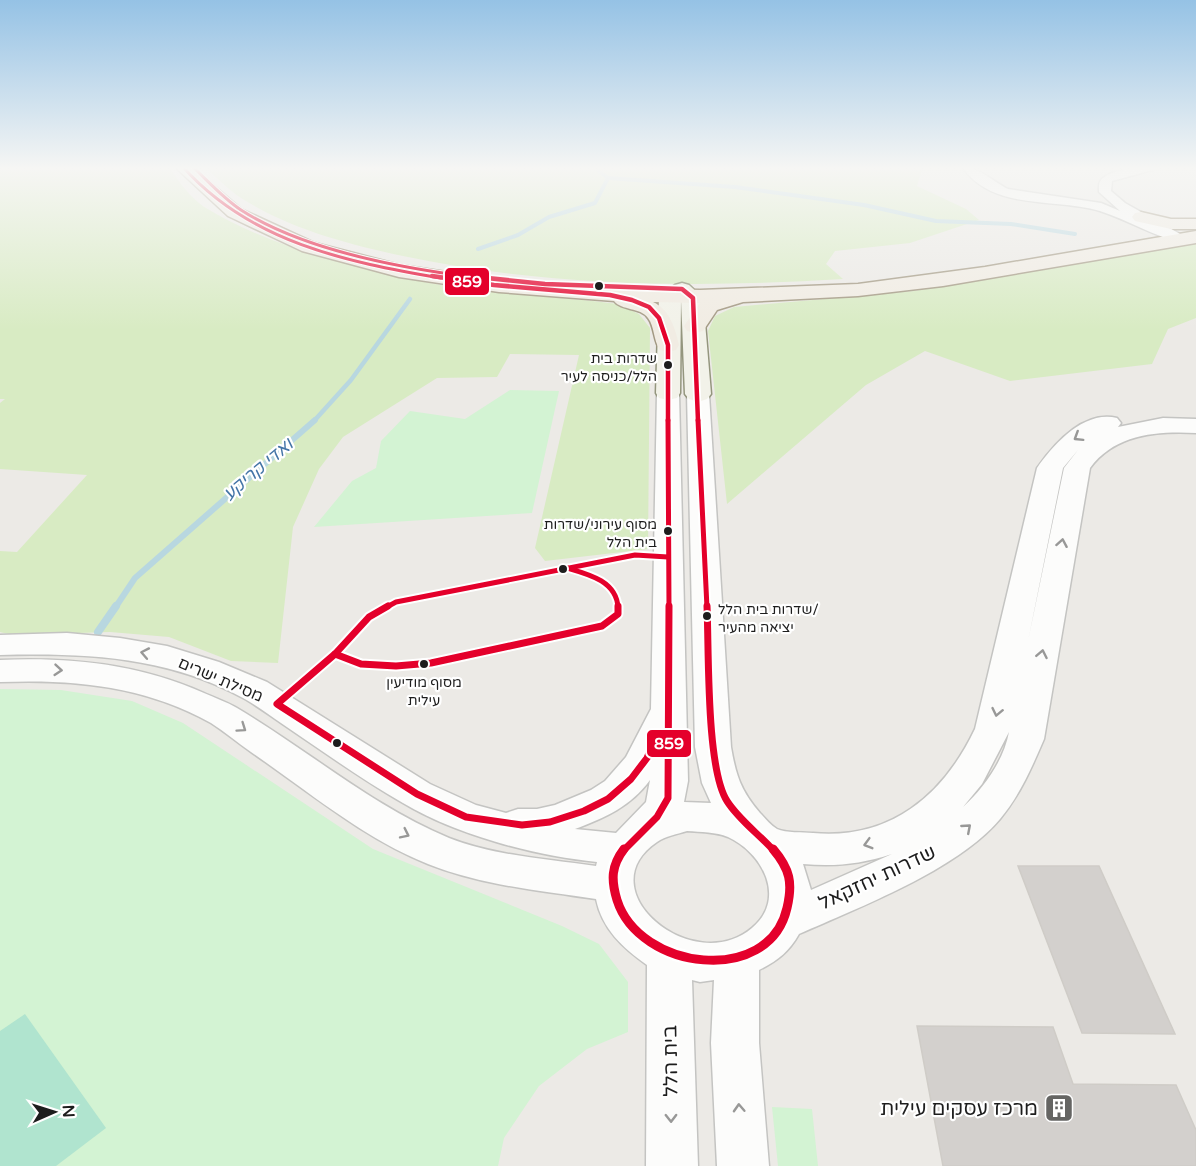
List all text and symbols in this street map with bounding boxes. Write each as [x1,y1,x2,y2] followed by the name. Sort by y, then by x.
[444,267,490,296] line badge: 859
[452,272,482,292] text: 859
[593,280,605,292] unlabelled marker
[561,350,657,385] place label: שדרות בית הלל/כניסה לעיר
[662,359,674,371] marker: שדרות בית הלל/כניסה לעיר
[1074,429,1085,440] one-way arrow
[219,433,298,505] water label: ואדי קריקע
[544,516,657,551] place label: מסוף עירוני/שדרות בית הלל
[662,525,674,537] marker: מסוף עירוני/שדרות בית הלל
[1055,538,1068,548] one-way arrow
[557,563,569,575] unlabelled marker
[718,601,819,636] place label: שדרות בית הלל/ יציאה מהעיר
[701,610,713,622] marker: שדרות בית הלל/ יציאה מהעיר
[140,647,150,660] one-way arrow
[1035,649,1048,659] one-way arrow
[175,653,266,707] street label: מסילת ישרים
[418,658,430,670] marker: מסוף מודיעין עילית
[54,663,63,676] one-way arrow
[386,674,462,709] place label: מסוף מודיעין עילית
[991,706,1004,716] one-way arrow
[235,721,246,732] one-way arrow
[646,729,692,758] line badge: 859
[654,734,684,754] text: 859
[331,737,343,749] unlabelled marker
[961,824,971,835] one-way arrow
[399,827,410,839] one-way arrow
[863,837,874,849] one-way arrow
[815,840,940,916] street label: שדרות יחזקאל
[658,1025,684,1097] street label: בית הלל
[24,1082,84,1142] north arrow
[1043,1092,1075,1124] building icon: מרכז עסקים עילית
[880,1097,1038,1121] place label: מרכז עסקים עילית
[733,1103,746,1112] one-way arrow
[58,1104,78,1118] text: N
[665,1114,677,1123] one-way arrow

